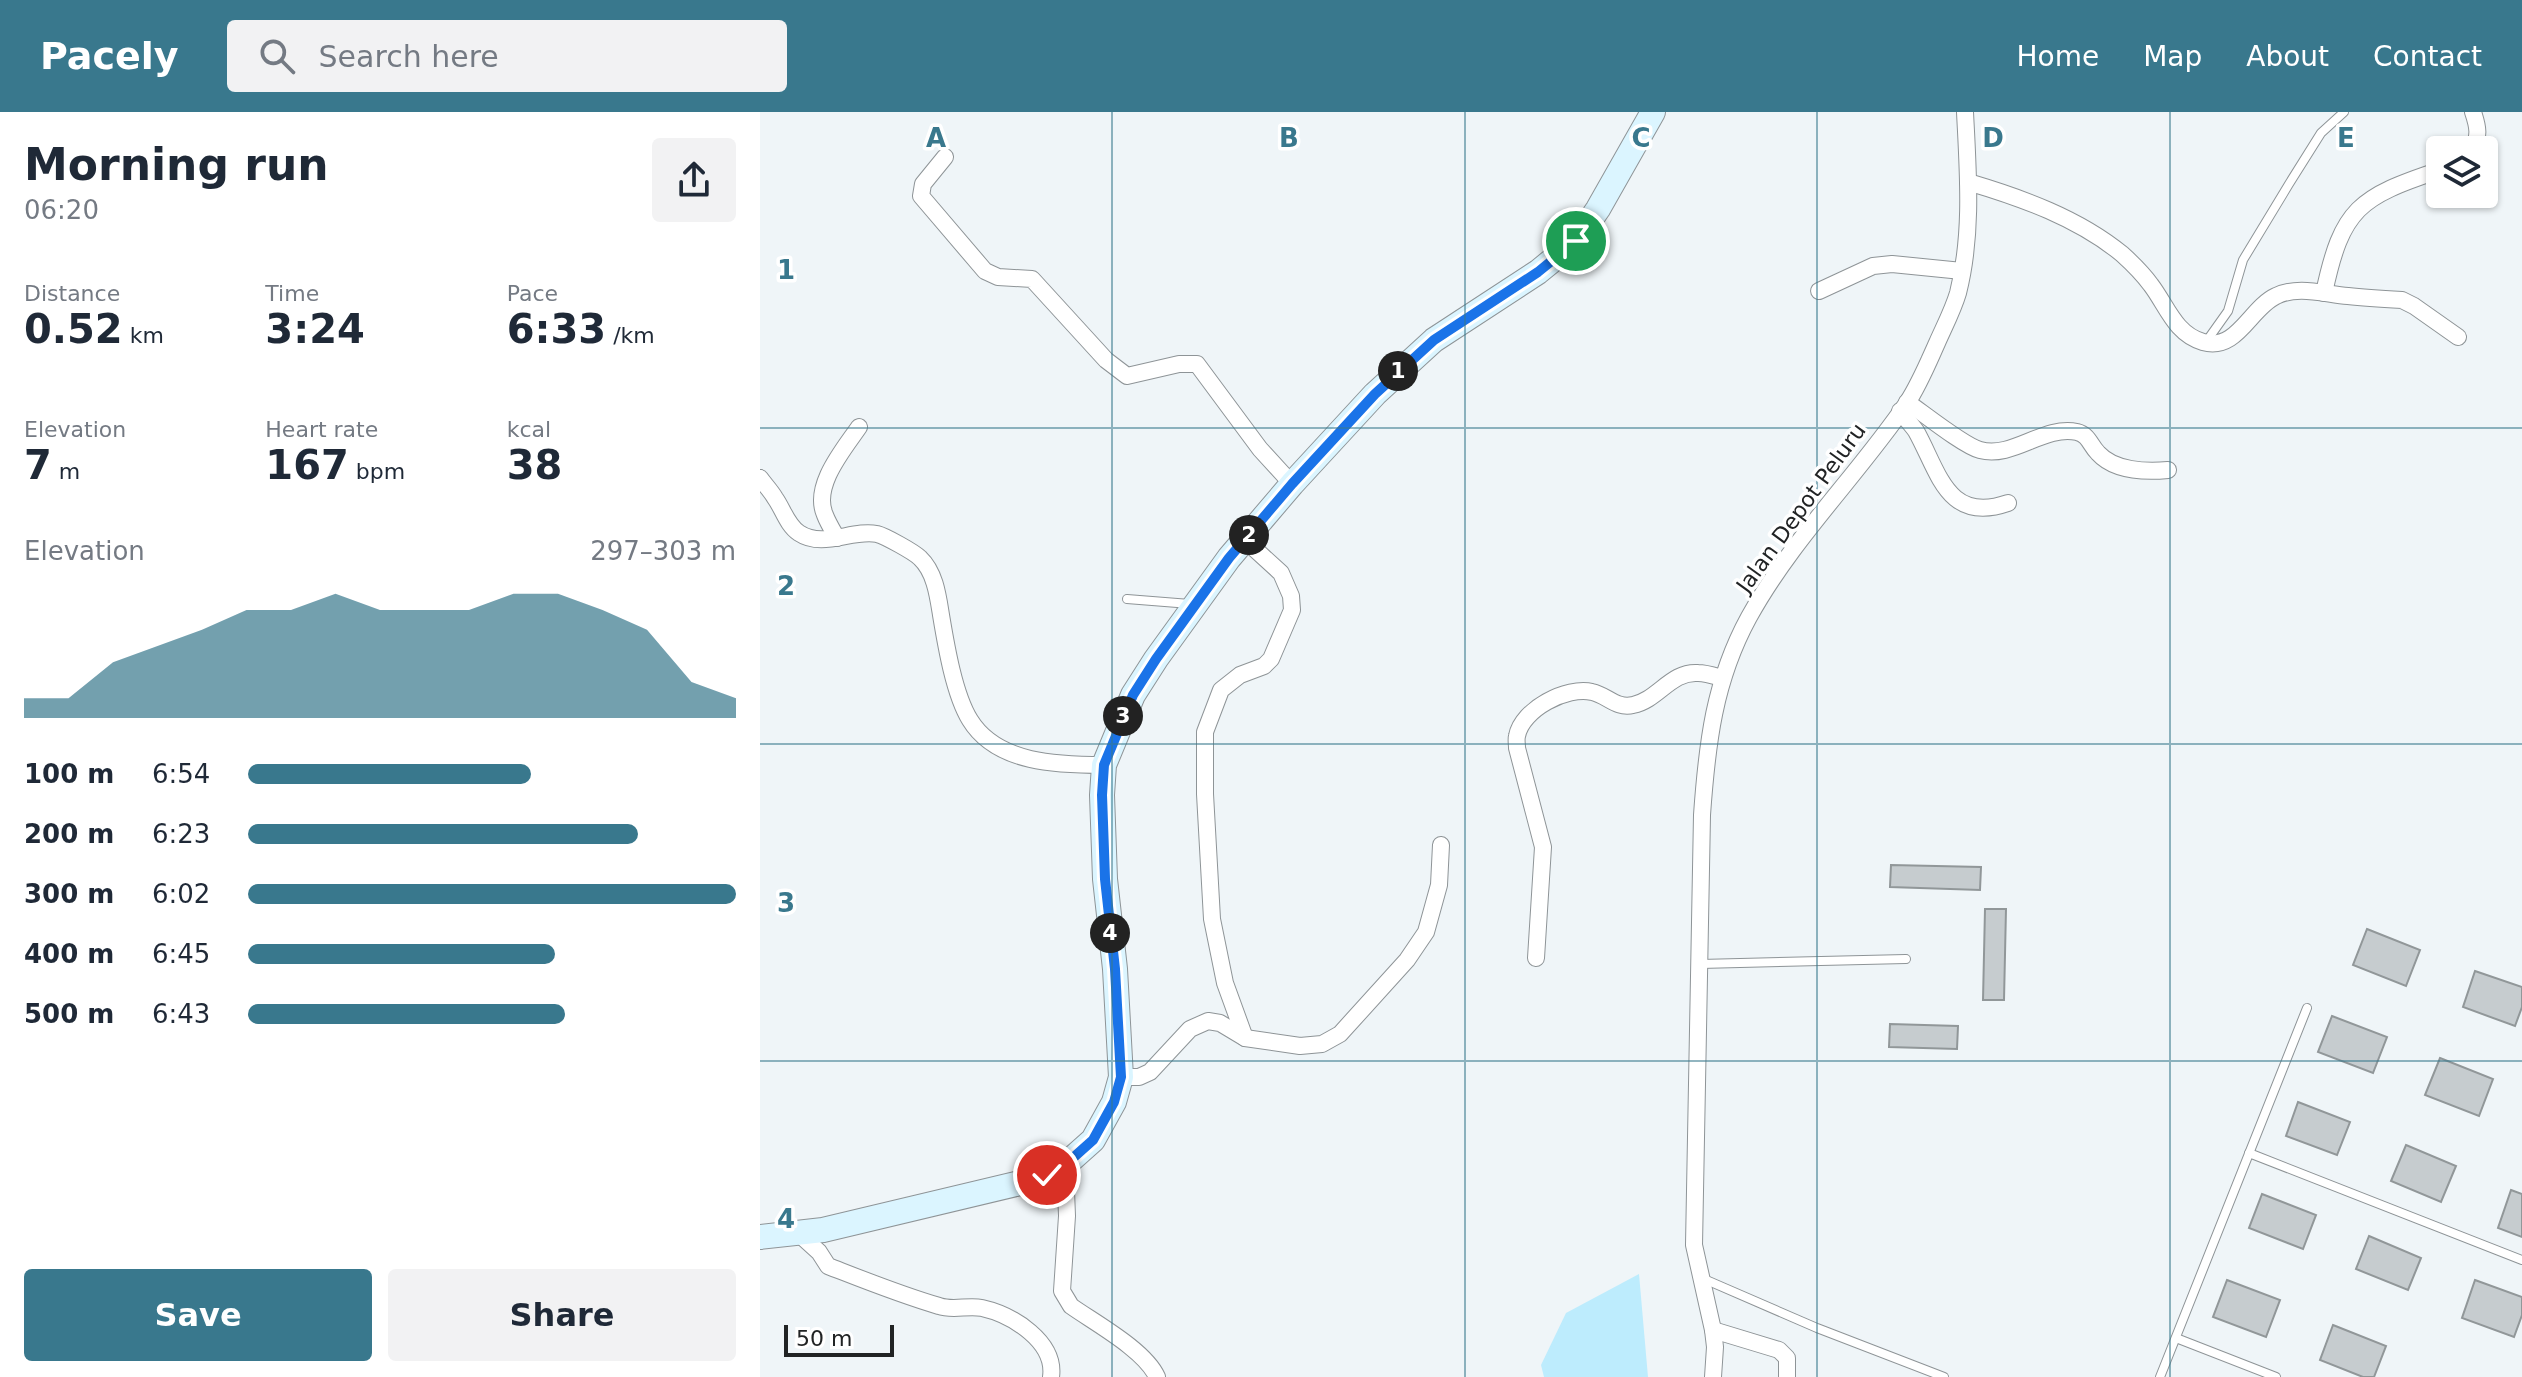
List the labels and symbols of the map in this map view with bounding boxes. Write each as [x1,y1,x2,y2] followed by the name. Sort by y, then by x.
[926,123,946,153] text: A
[1279,123,1299,153] text: B
[1631,123,1651,153] text: C
[1982,123,2004,153] text: D
[2337,123,2355,153] text: E
[1542,207,1610,275] pin
[777,255,795,285] text: 1
[1378,351,1418,391] pin: 1
[1730,418,1871,599] street label: Jalan Depot Peluru
[1229,515,1269,555] pin: 2
[777,571,795,601] text: 2
[1103,696,1143,736] pin: 3
[777,888,795,918] text: 3
[1090,913,1130,953] pin: 4
[1013,1141,1081,1209] pin
[777,1204,795,1234] text: 4
[784,1321,894,1357] scale bar

